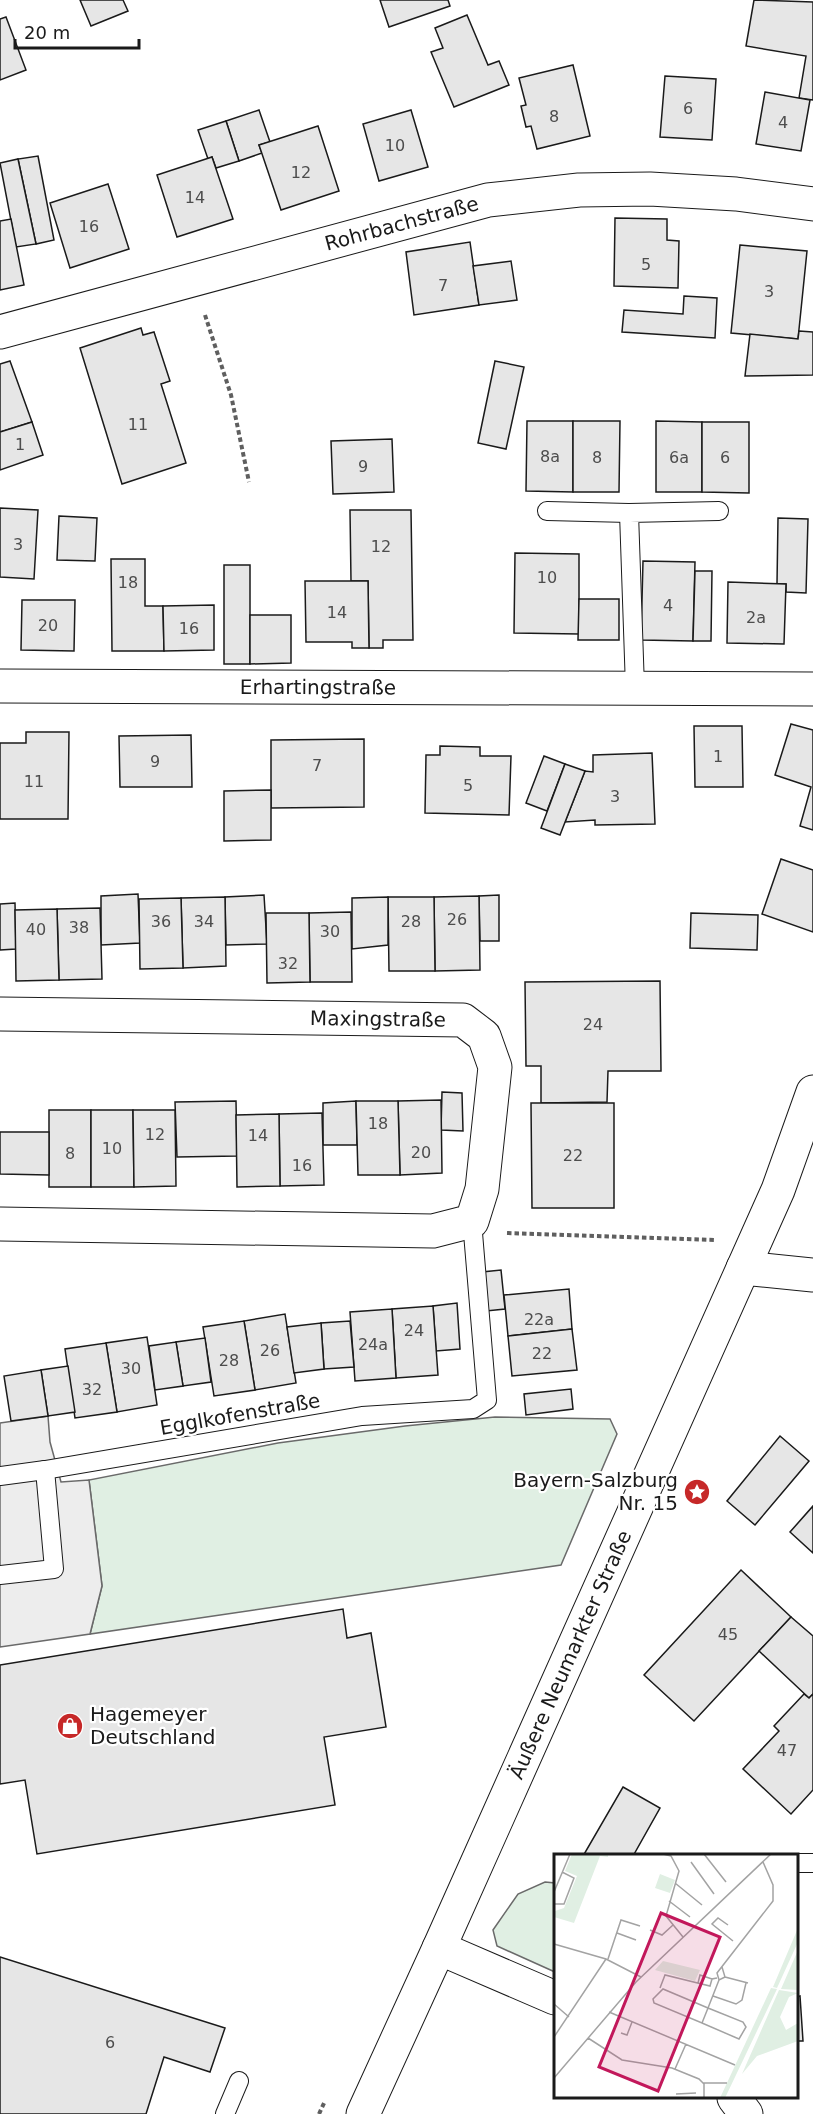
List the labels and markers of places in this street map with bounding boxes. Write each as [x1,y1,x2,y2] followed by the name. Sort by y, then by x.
[513,1468,678,1515] place label: Bayern-Salzburg Nr. 15
[682,1477,712,1507] place icon: Bayern-Salzburg Nr. 15
[90,1702,216,1749] place label: Hagemeyer Deutschland
[55,1711,85,1741] shop icon: Hagemeyer Deutschland

